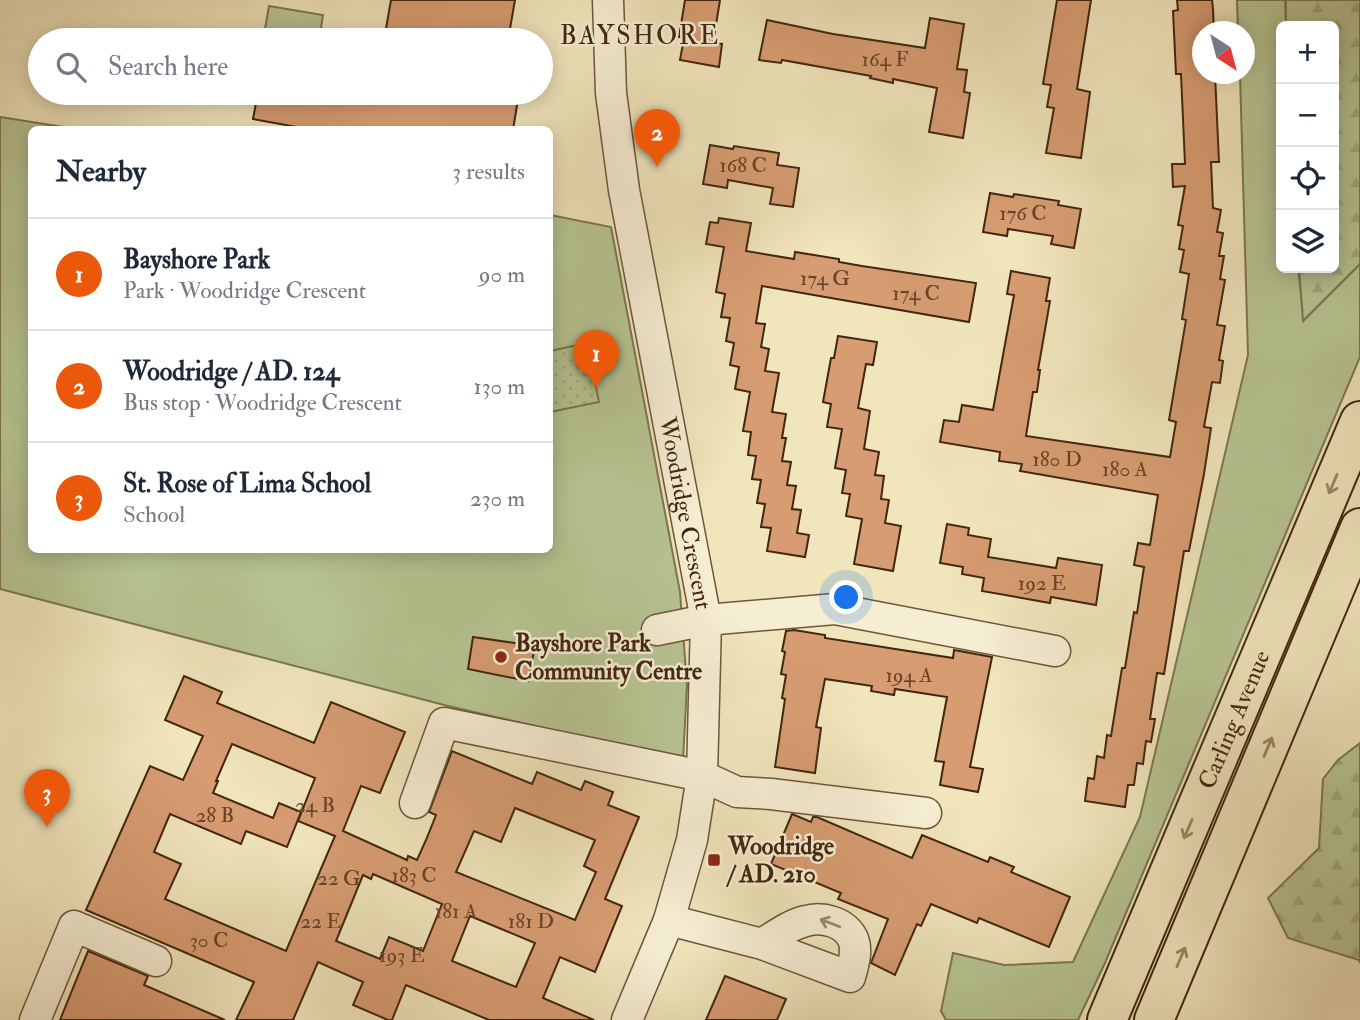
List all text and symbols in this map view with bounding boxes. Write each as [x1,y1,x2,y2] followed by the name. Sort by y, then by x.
[560,20,720,52] district label: BAYSHORE
[1192,21,1255,84] north arrow
[1276,21,1339,273] map controls
[1276,21,1339,84] button: +
[28,28,553,105] search box
[862,46,908,73] house number: 164 F
[52,48,90,86] icon: search
[108,51,228,83] text: Search here
[1276,84,1339,147] button: −
[634,109,680,167] pin: 2
[1276,147,1339,210] button: locate
[719,152,767,179] house number: 168 C
[56,153,146,190] text: Nearby
[452,157,525,186] text: 3 results
[999,200,1047,227] house number: 176 C
[1276,210,1339,273] button: layers
[123,244,270,276] text: Bayshore Park
[75,260,83,289] text: 1
[479,260,525,289] text: 90 m
[800,265,850,292] house number: 174 G
[123,276,366,305] text: Park · Woodridge Crescent
[892,280,940,307] house number: 174 C
[573,330,619,388] pin: 1
[123,356,339,388] text: Woodridge / AD. 124
[73,372,85,401] text: 2
[473,372,525,401] text: 130 m
[123,388,402,417] text: Bus stop · Woodridge Crescent
[651,413,719,612] street label: Woodridge Crescent
[1032,446,1082,473] house number: 180 D
[1102,456,1148,483] house number: 180 A
[123,468,371,500] text: St. Rose of Lima School
[1326,473,1339,494] one-way arrow
[75,484,83,513] text: 3
[470,484,525,513] text: 230 m
[123,500,185,529] text: School
[1018,570,1066,597] house number: 192 E
[829,580,863,614] your location
[515,628,702,687] place label: Bayshore Park Community Centre
[1191,646,1277,794] street label: Carling Avenue
[493,649,509,665] marker: Bayshore Park Community Centre
[885,662,933,689] house number: 194 A
[1263,737,1276,758] one-way arrow
[24,769,70,827] pin: 3
[295,792,335,819] house number: 24 B
[196,802,234,829] house number: 28 B
[1181,818,1194,839] one-way arrow
[726,831,834,890] place label: Woodridge / AD. 210
[706,852,722,868] marker: Woodridge / AD. 210
[391,862,437,889] house number: 183 C
[317,865,361,892] house number: 22 G
[435,898,477,925] house number: 181 A
[301,908,341,935] house number: 22 E
[508,908,554,935] house number: 181 D
[820,915,841,928] one-way arrow
[190,927,228,954] house number: 30 C
[379,942,425,969] house number: 193 E
[1175,947,1188,968] one-way arrow

